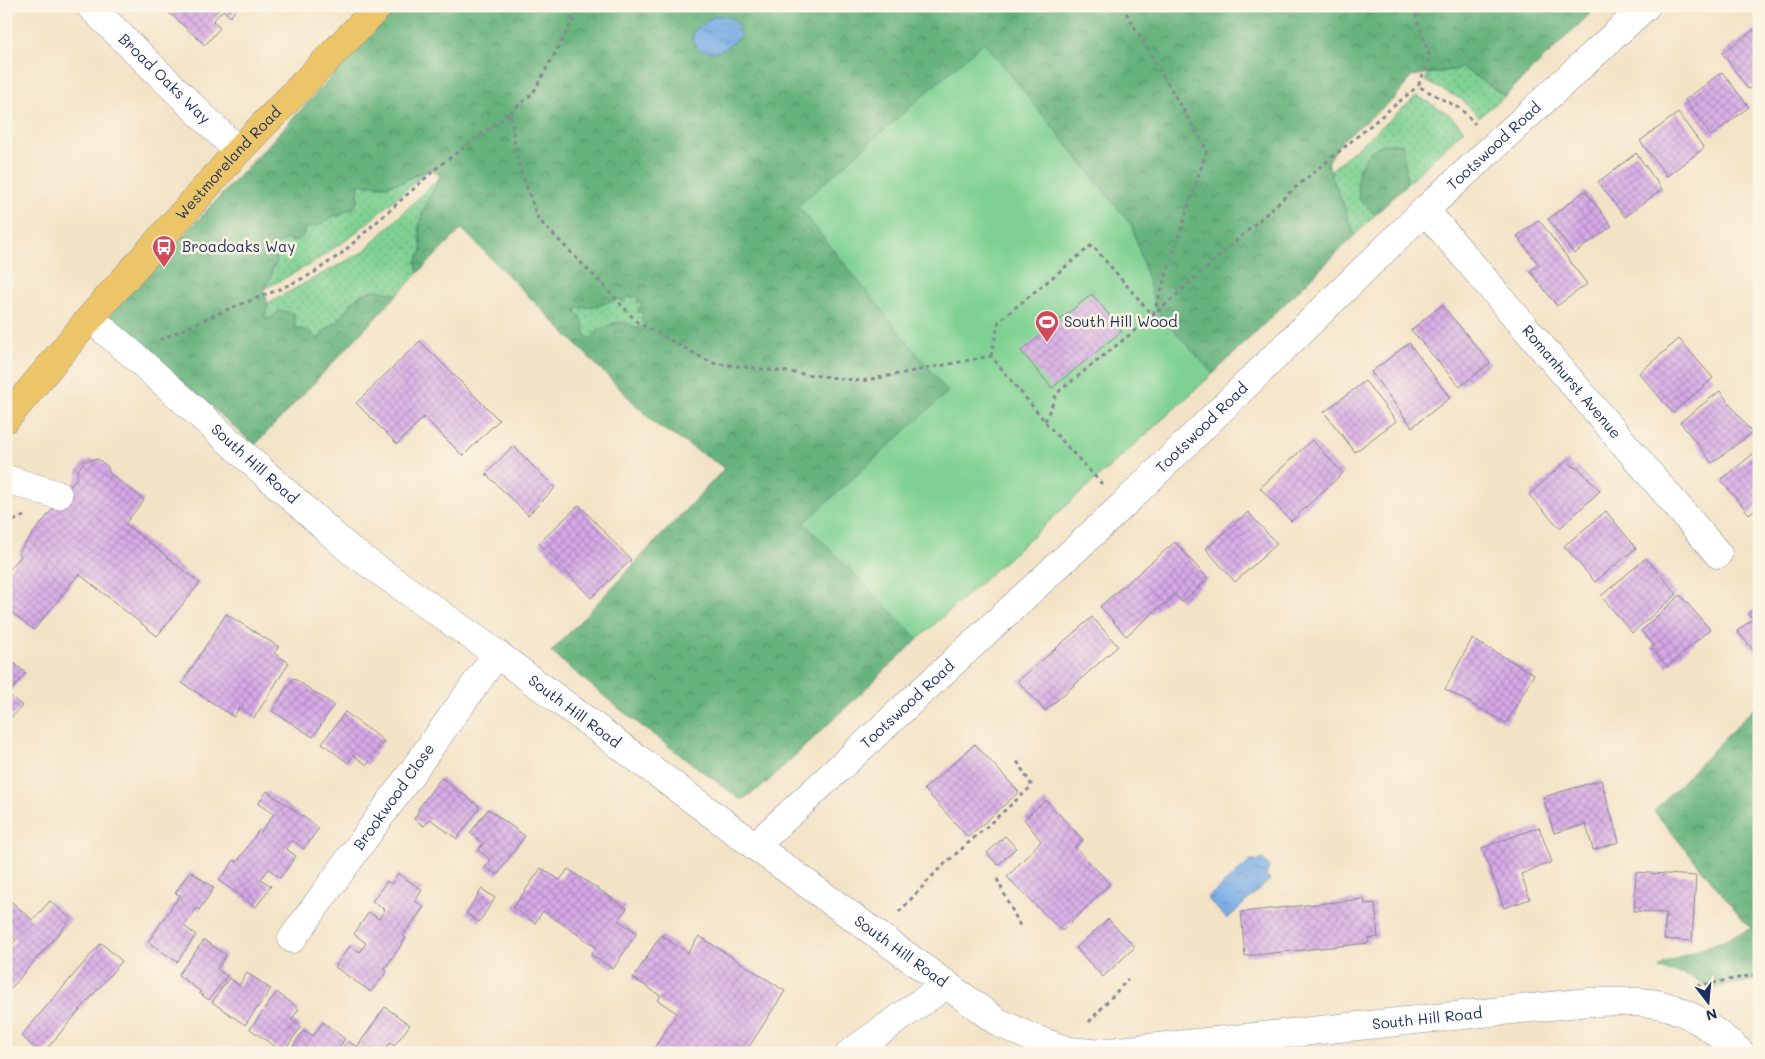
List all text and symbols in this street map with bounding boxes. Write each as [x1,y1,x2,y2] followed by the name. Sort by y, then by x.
[115,29,215,128] street label: Broad Oaks Way
[1442,97,1545,194] street label: Tootswood Road
[171,102,285,224] street label: Westmoreland Road
[151,234,177,268] bus stop icon: Broadoaks Way
[182,236,295,256] place label: Broadoaks Way
[1034,309,1060,343] sports icon: South Hill Wood
[1064,311,1178,331] place label: South Hill Wood
[1518,320,1626,442] street label: Romanhurst Avenue
[1151,378,1252,477] street label: Tootswood Road
[207,419,303,508] street label: South Hill Road
[856,655,958,752] street label: Tootswood Road
[525,670,625,752] street label: South Hill Road
[348,739,438,853] street label: Brookwood Close
[851,910,952,991] street label: South Hill Road
[1682,976,1732,1026] north arrow
[1371,1002,1483,1034] street label: South Hill Road
[1704,1004,1719,1026] text: N

